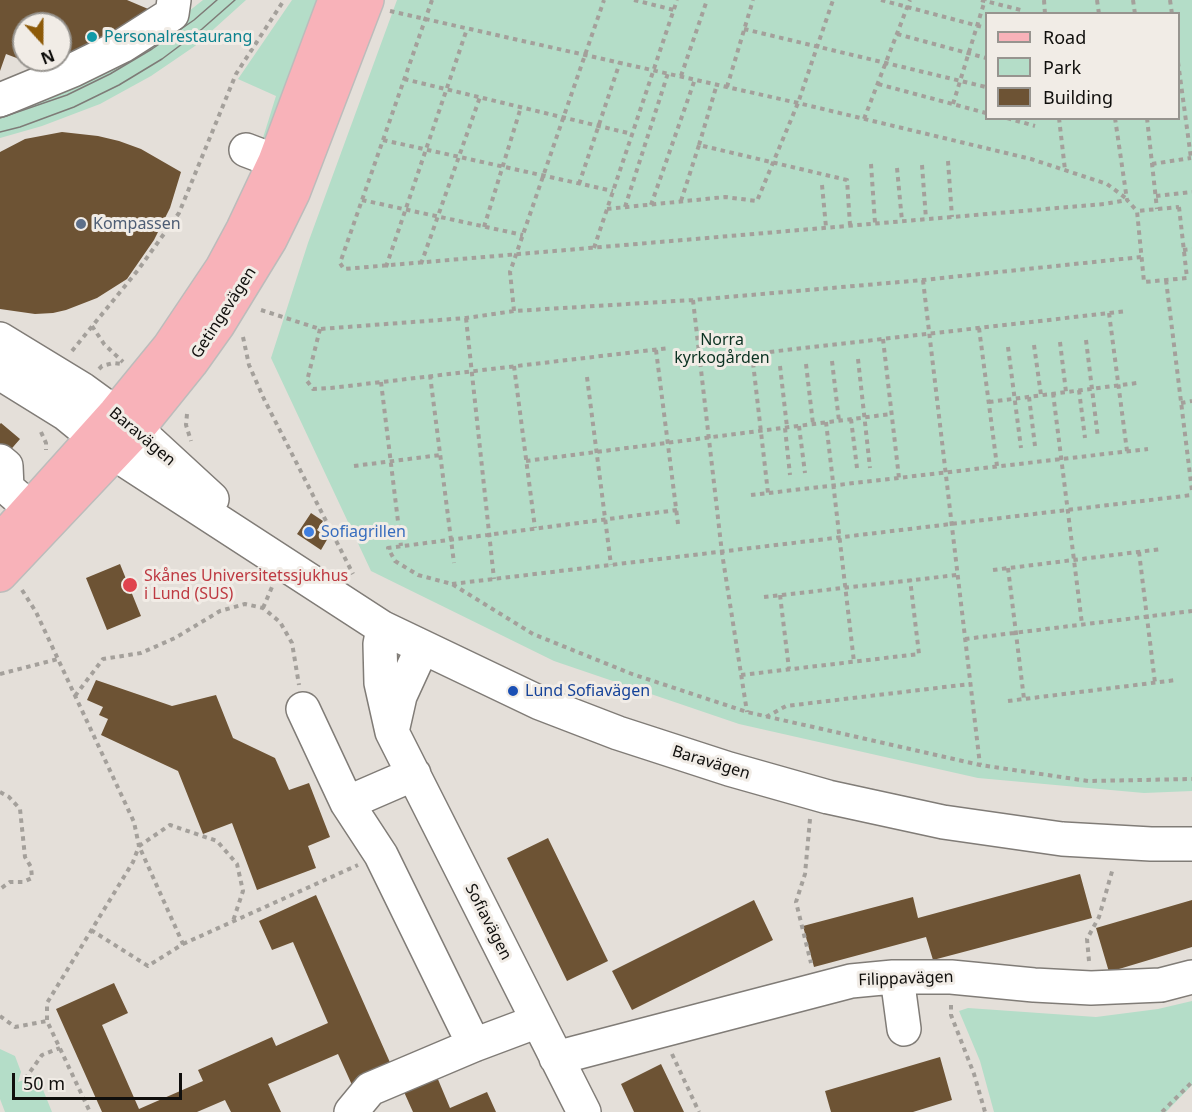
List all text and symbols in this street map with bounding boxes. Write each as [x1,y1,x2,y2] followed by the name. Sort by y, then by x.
[12,12,72,72] north arrow
[985,12,1180,120] legend
[1043,25,1086,49] text: Road
[104,27,252,47] place label: Personalrestaurang
[85,30,99,44] marker: Personalrestaurang
[38,44,58,70] text: N
[1043,55,1081,79] text: Park
[1043,85,1113,109] text: Building
[93,214,181,234] place label: Kompassen
[74,217,88,231] marker: Kompassen
[187,264,261,362] street label: Getingevägen
[674,330,770,368] park label: Norra kyrkogården
[105,404,179,470] street label: Baravägen
[321,522,406,542] place label: Sofiagrillen
[302,525,316,539] marker: Sofiagrillen
[144,566,348,604] place label: Skånes Universitetssjukhus i Lund (SUS)
[121,576,139,594] marker: Skånes Universitetssjukhus i Lund (SUS)
[525,681,650,701] place label: Lund Sofiavägen
[506,684,520,698] marker: Lund Sofiavägen
[670,742,752,784] street label: Baravägen
[461,881,515,963] street label: Sofiavägen
[858,968,954,990] street label: Filippavägen
[15,1061,184,1099] scale bar
[23,1071,65,1095] text: 50 m

